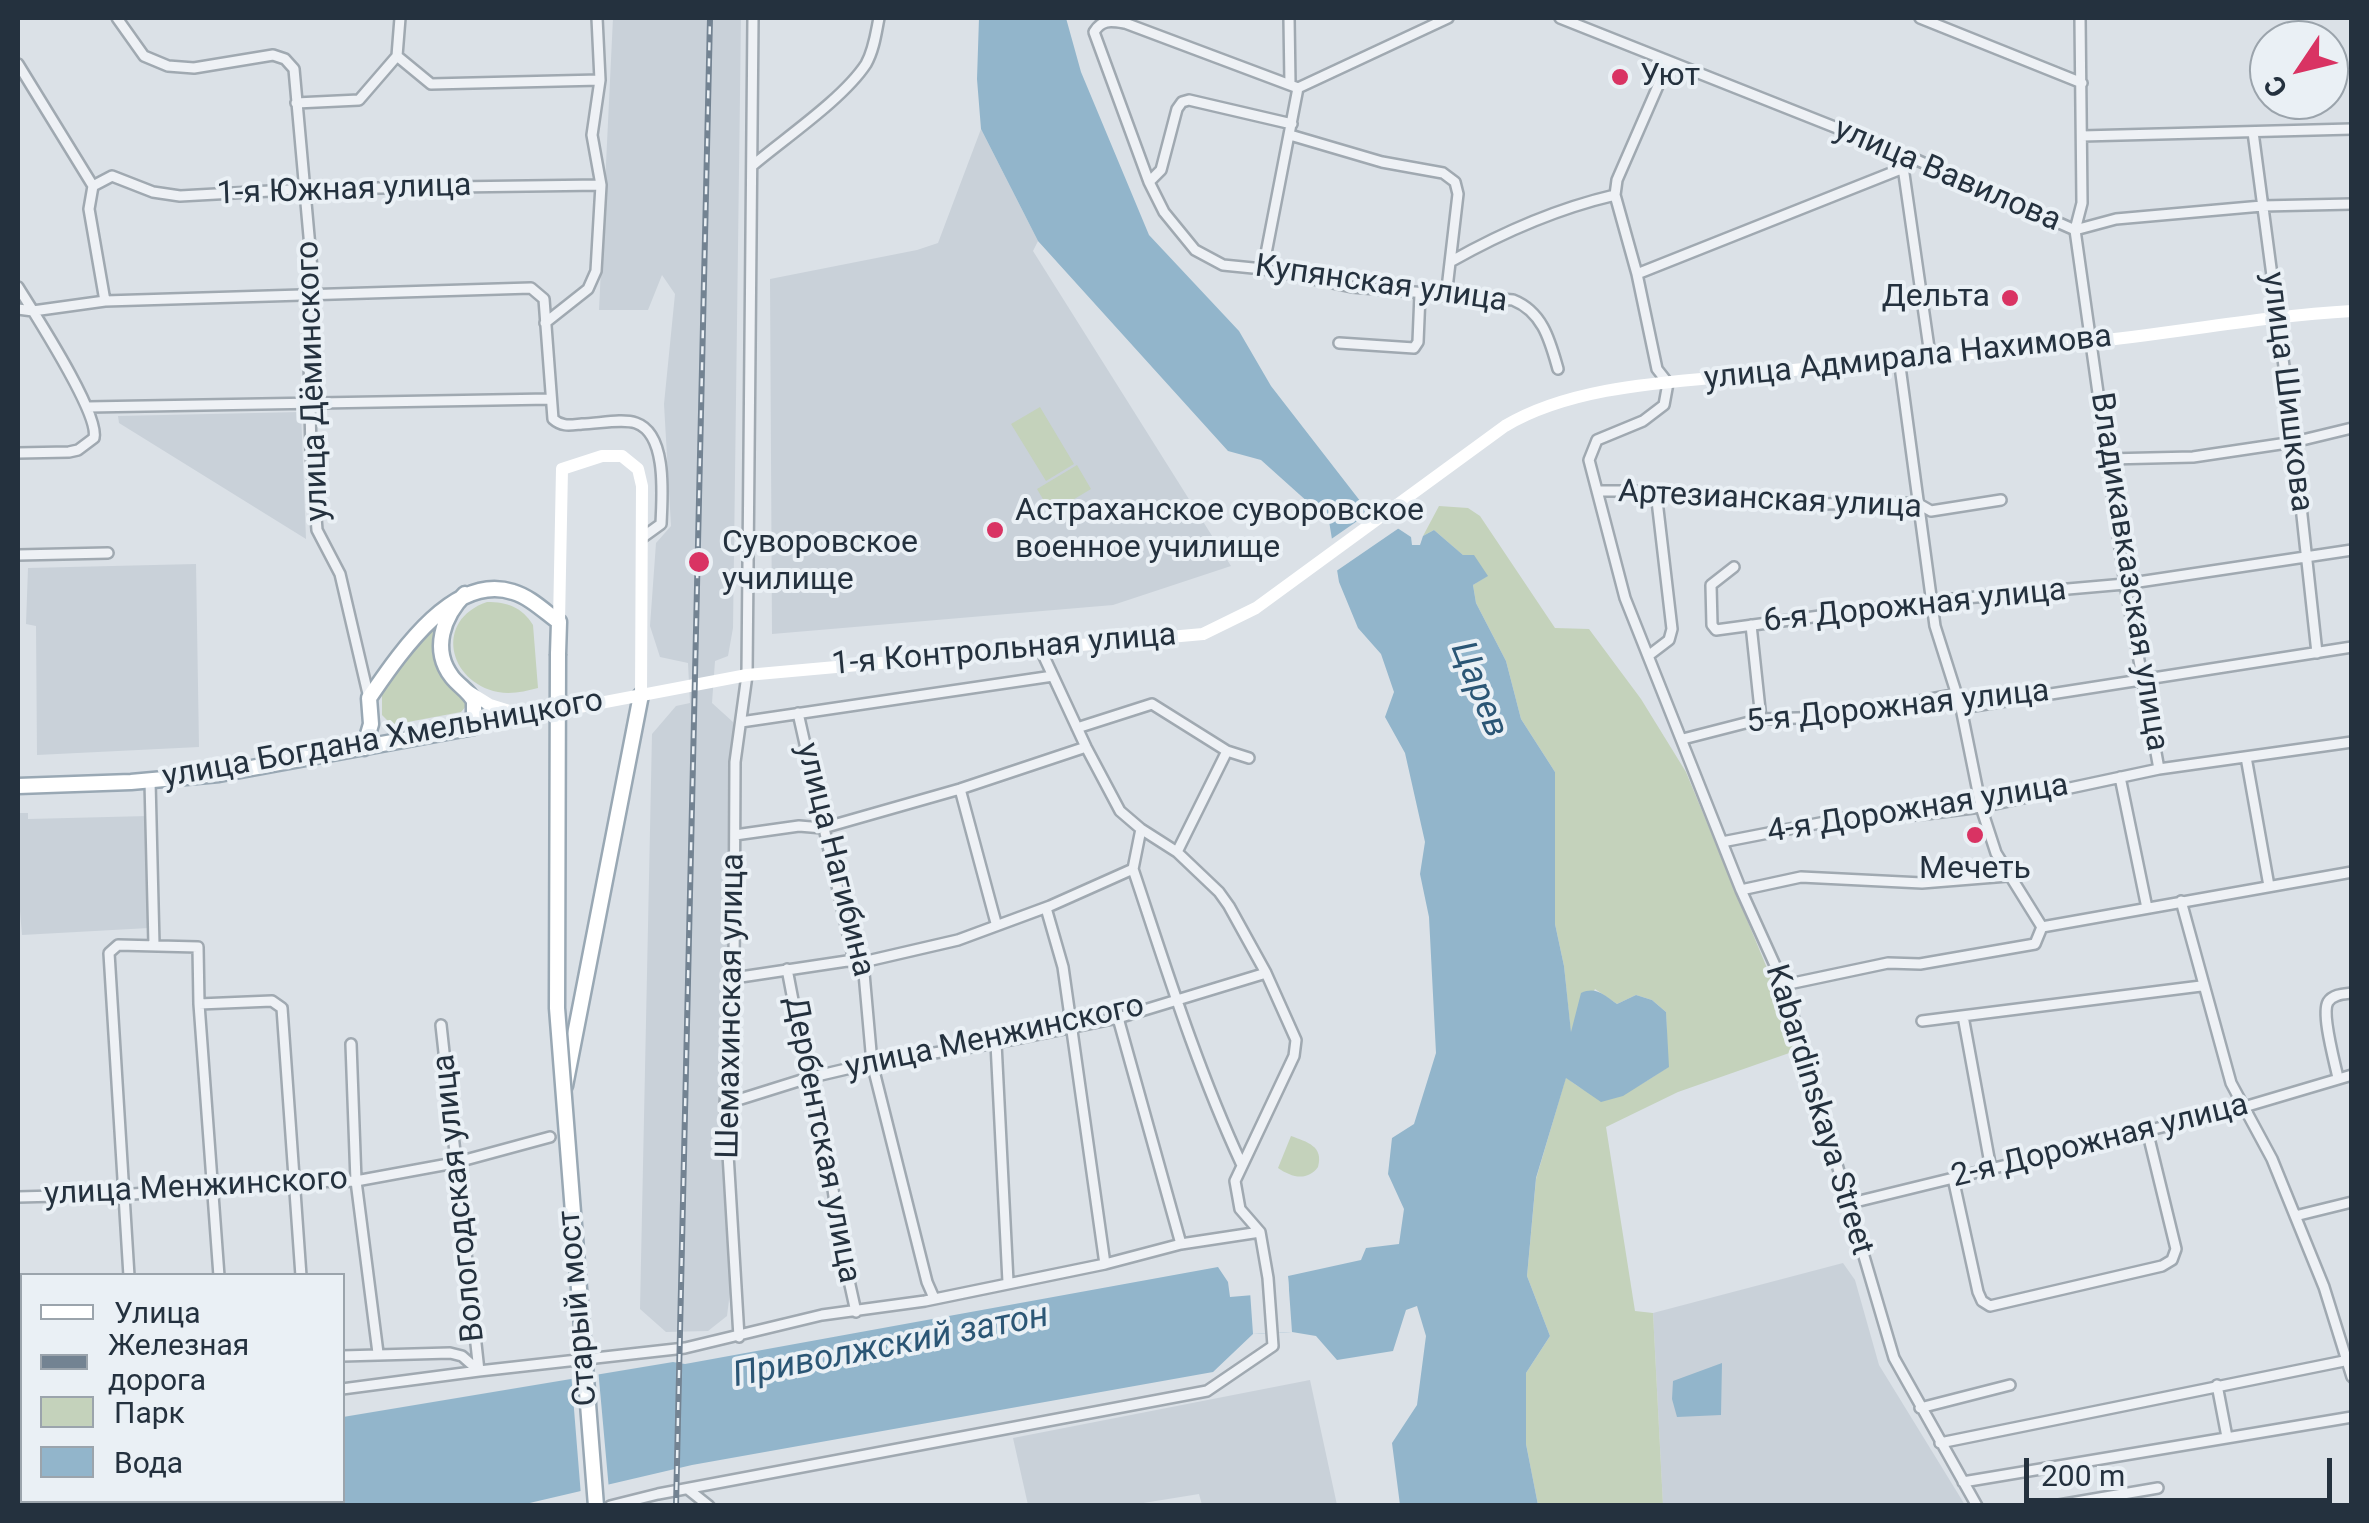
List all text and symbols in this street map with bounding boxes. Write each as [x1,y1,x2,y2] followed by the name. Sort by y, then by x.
[2249,20,2349,120] north arrow
[1640,58,1700,96] place label: Уют
[1609,66,1631,88] marker: Уют
[2257,69,2294,103] text: С
[1828,111,2066,241] street label: улица Вавилова
[216,167,472,215] street label: 1-я Южная улица
[290,240,338,522] street label: улица Дёминского
[1252,248,1510,322] street label: Купянская улица
[2252,270,2320,514] street label: улица Шишкова
[1882,279,1990,317] place label: Дельта
[1999,287,2021,309] marker: Дельта
[1702,318,2114,400] street label: улица Адмирала Нахимова
[2081,390,2175,754] street label: Владикавказская улица
[1617,474,1923,528] street label: Артезианская улица
[1015,493,1424,568] place label: Астраханское суворовское военное училище
[984,519,1006,541] marker: Астраханское суворовское военное училище
[722,525,918,600] place label: Суворовское училище
[686,549,712,575] marker: Суворовское училище
[1762,572,2068,642] street label: 6-я Дорожная улица
[830,617,1178,685] street label: 1-я Контрольная улица
[1440,636,1516,744] water label: Царев
[1745,673,2051,743] street label: 5-я Дорожная улица
[160,682,606,798] street label: улица Богдана Хмельницкого
[786,739,882,981] street label: улица Нагибина
[1765,767,2071,853] street label: 4-я Дорожная улица
[1964,824,1986,846] marker: Мечеть
[1919,851,2031,889] place label: Мечеть
[710,853,754,1159] street label: Шемахинская улица
[1756,960,1880,1260] street label: Kabardinskaya Street
[842,988,1148,1088] street label: улица Менжинского
[774,993,868,1287] street label: Дербентская улица
[426,1052,494,1344] street label: Вологодская улица
[1948,1087,2252,1197] street label: 2-я Дорожная улица
[43,1161,349,1215] street label: улица Менжинского
[551,1208,607,1408] street label: Старый мост
[20,1273,345,1503] legend
[114,1295,201,1330] text: Улица
[730,1296,1052,1398] water label: Приволжский затон
[108,1327,249,1397] text: Железная дорога
[114,1395,185,1430] text: Парк
[2029,1438,2336,1500] scale bar
[114,1445,183,1480] text: Вода
[2041,1458,2125,1493] text: 200 m

